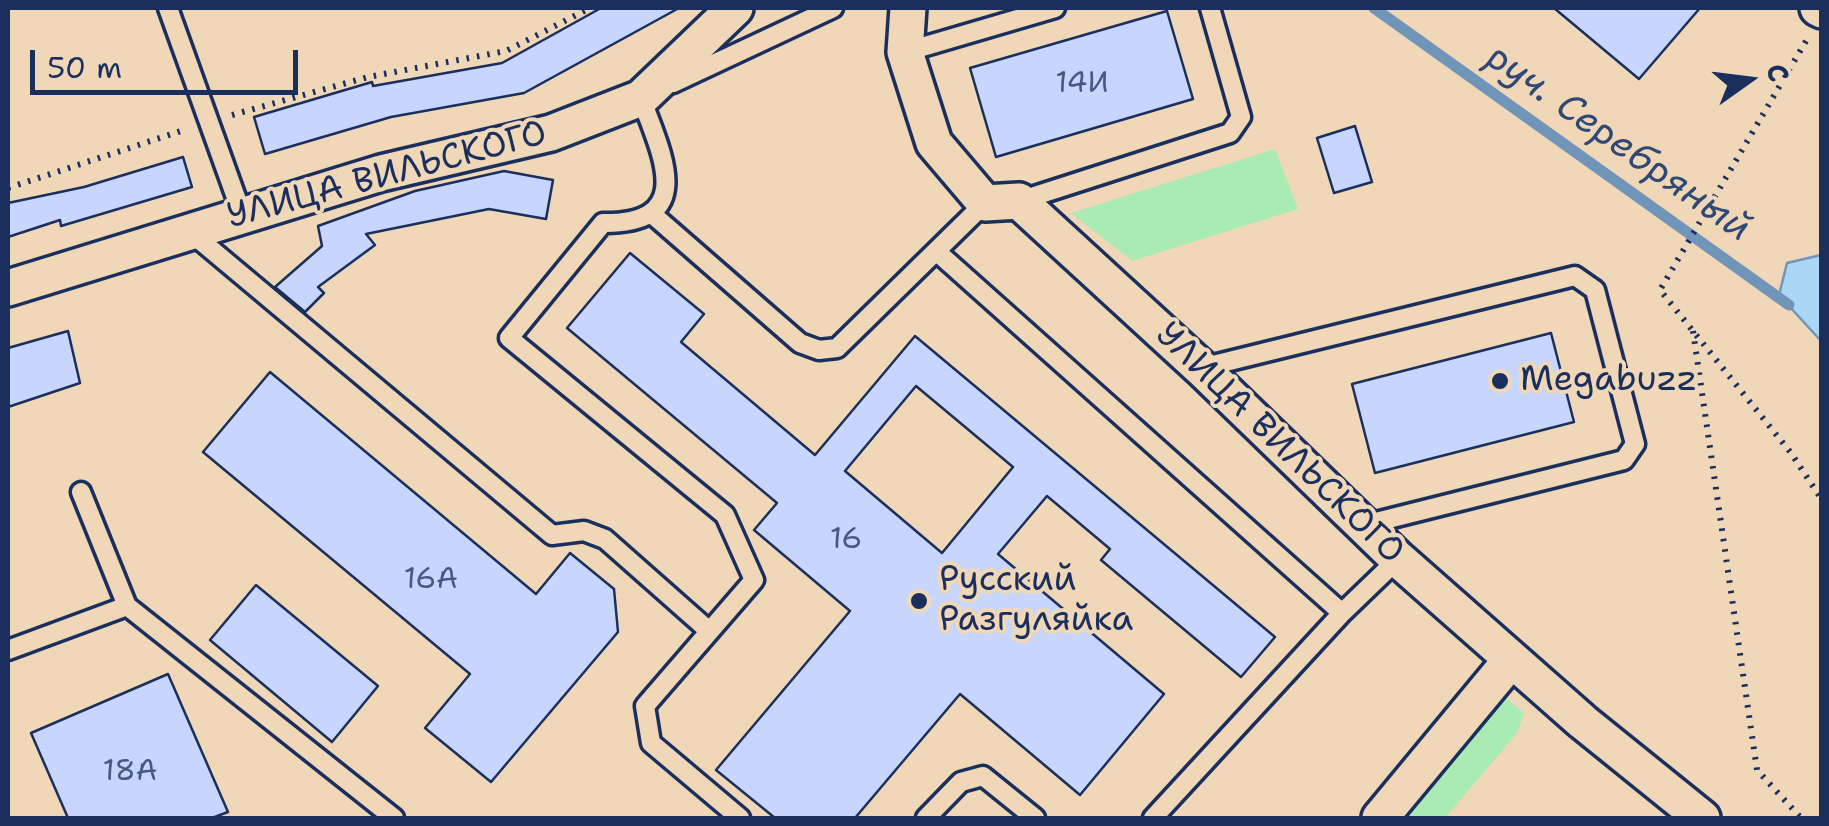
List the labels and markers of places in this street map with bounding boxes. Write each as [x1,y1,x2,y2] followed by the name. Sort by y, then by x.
[1520,360,1697,402] place label: Megabuzz
[1489,370,1511,392] marker: Megabuzz
[939,560,1133,642] place label: Русский Разгуляйка
[908,590,930,612] marker: Русский Разгуляйка

